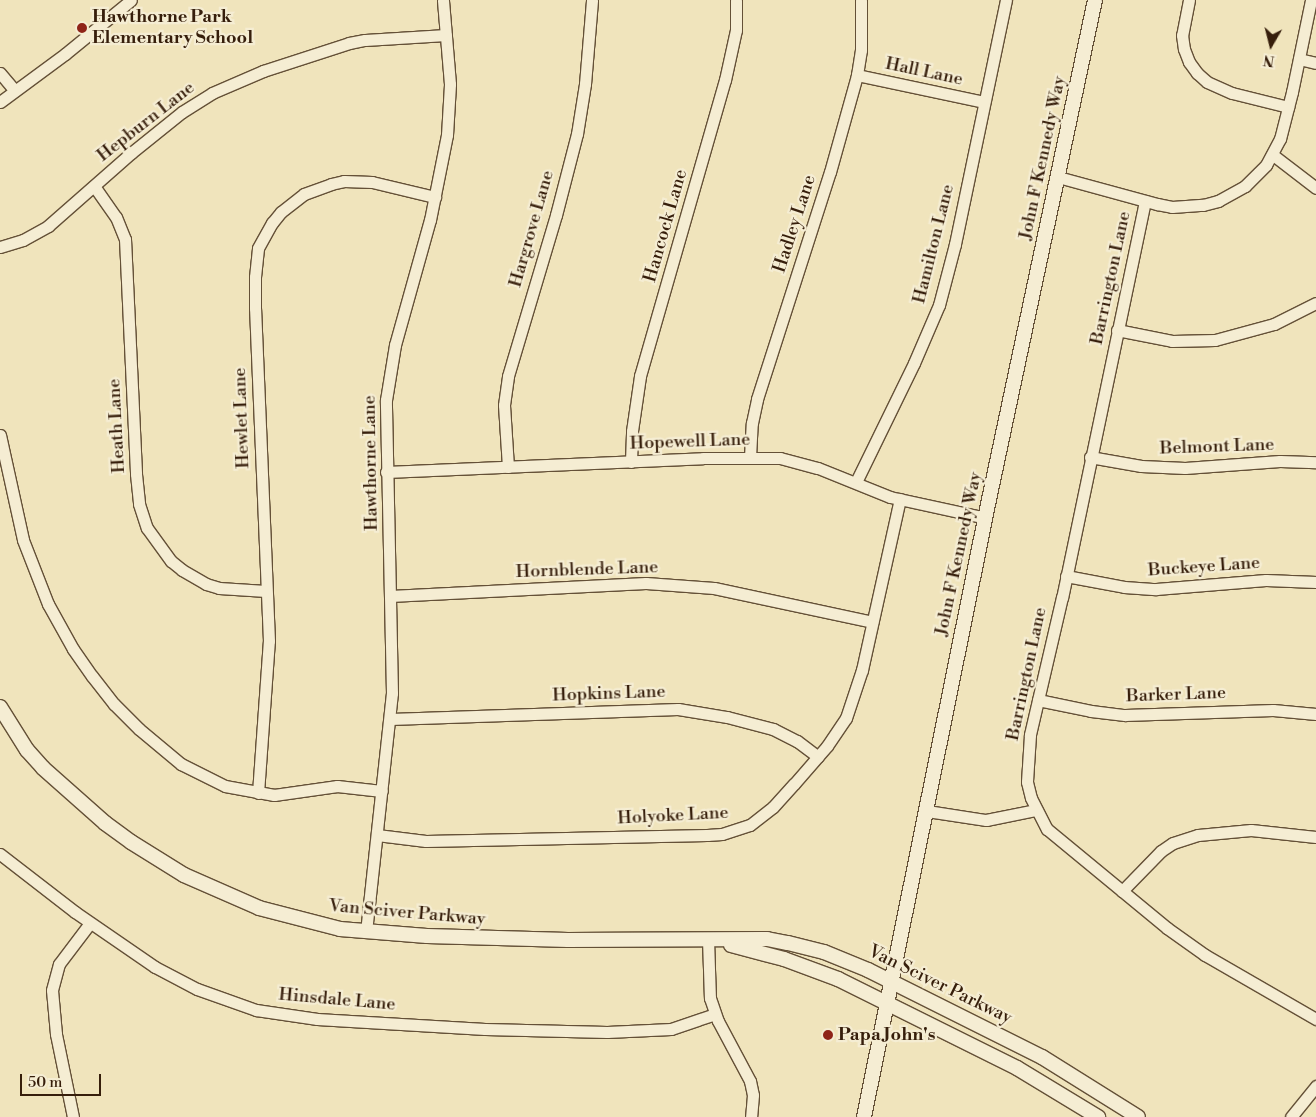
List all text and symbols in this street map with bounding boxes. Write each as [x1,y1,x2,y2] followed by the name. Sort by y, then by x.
[92,7,253,50] place label: Hawthorne Park Elementary School
[1246,20,1296,70] north arrow
[76,22,88,34] marker: Hawthorne Park Elementary School
[1262,50,1276,70] text: N
[883,53,965,91] street label: Hall Lane
[1015,74,1071,242] street label: John F Kennedy Way
[93,77,199,167] street label: Hepburn Lane
[640,167,692,285] street label: Hancock Lane
[505,168,559,290] street label: Hargrove Lane
[769,172,821,276] street label: Hadley Lane
[909,182,959,306] street label: Hamilton Lane
[1086,209,1136,347] street label: Barrington Lane
[229,367,255,469] street label: Hewlet Lane
[104,378,130,474] street label: Heath Lane
[359,395,383,531] street label: Hawthorne Lane
[629,429,751,455] street label: Hopewell Lane
[1159,434,1275,460] street label: Belmont Lane
[931,470,987,638] street label: John F Kennedy Way
[1147,552,1261,582] street label: Buckeye Lane
[515,557,659,583] street label: Hornblende Lane
[1002,605,1052,743] street label: Barrington Lane
[552,681,666,707] street label: Hopkins Lane
[1126,682,1226,708] street label: Barker Lane
[617,802,729,830] street label: Holyoke Lane
[328,895,486,931] street label: Van Sciver Parkway
[865,941,1015,1029] street label: Van Sciver Parkway
[278,984,396,1016] street label: Hinsdale Lane
[838,1024,935,1046] place label: Papa John's
[822,1029,834,1041] marker: Papa John's
[22,1064,104,1096] scale bar
[28,1073,62,1092] text: 50 m

